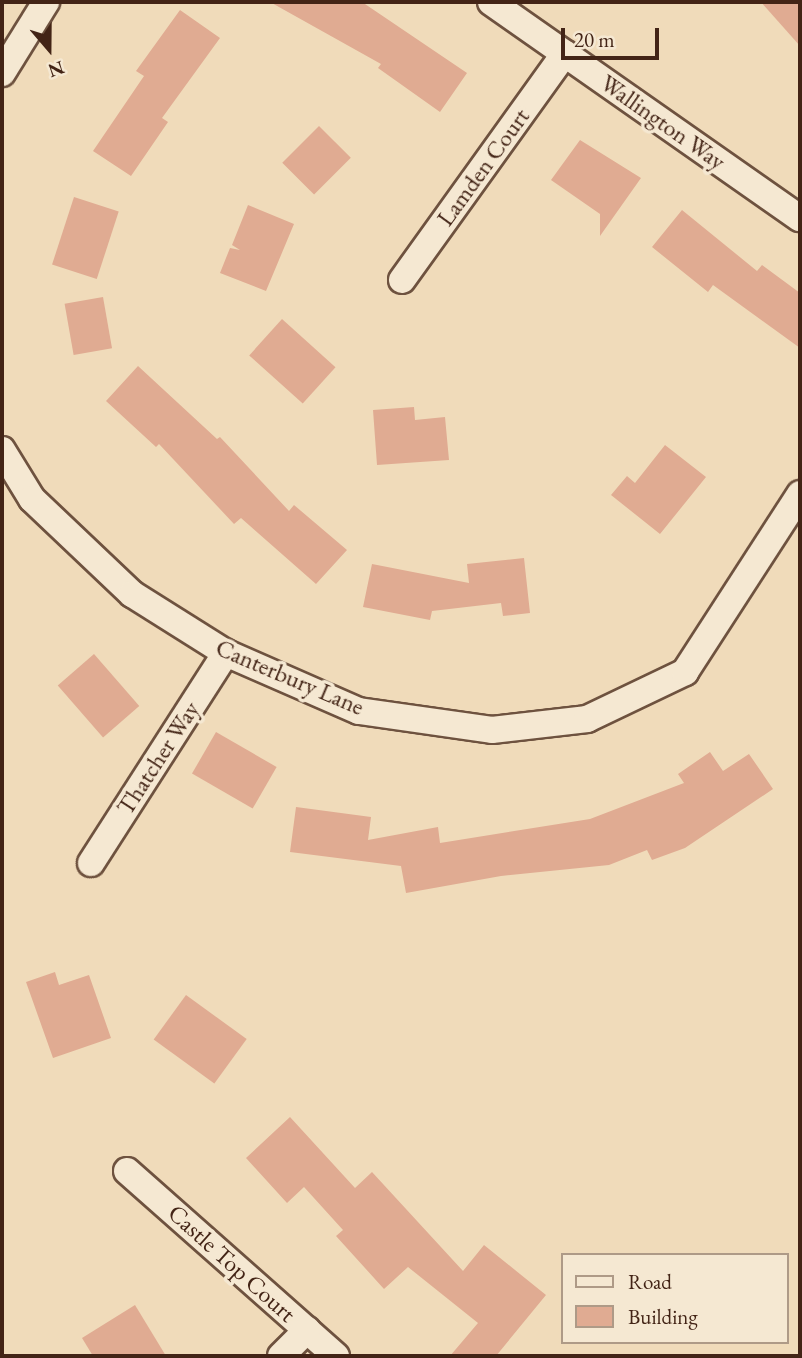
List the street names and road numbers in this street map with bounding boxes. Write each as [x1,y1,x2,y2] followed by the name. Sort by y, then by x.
[595,68,731,176] street label: Wallington Way
[431,103,535,231] street label: Lamden Court
[212,633,368,721] street label: Canterbury Lane
[111,696,205,820] street label: Thatcher Way
[162,1198,302,1328] street label: Castle Top Court

